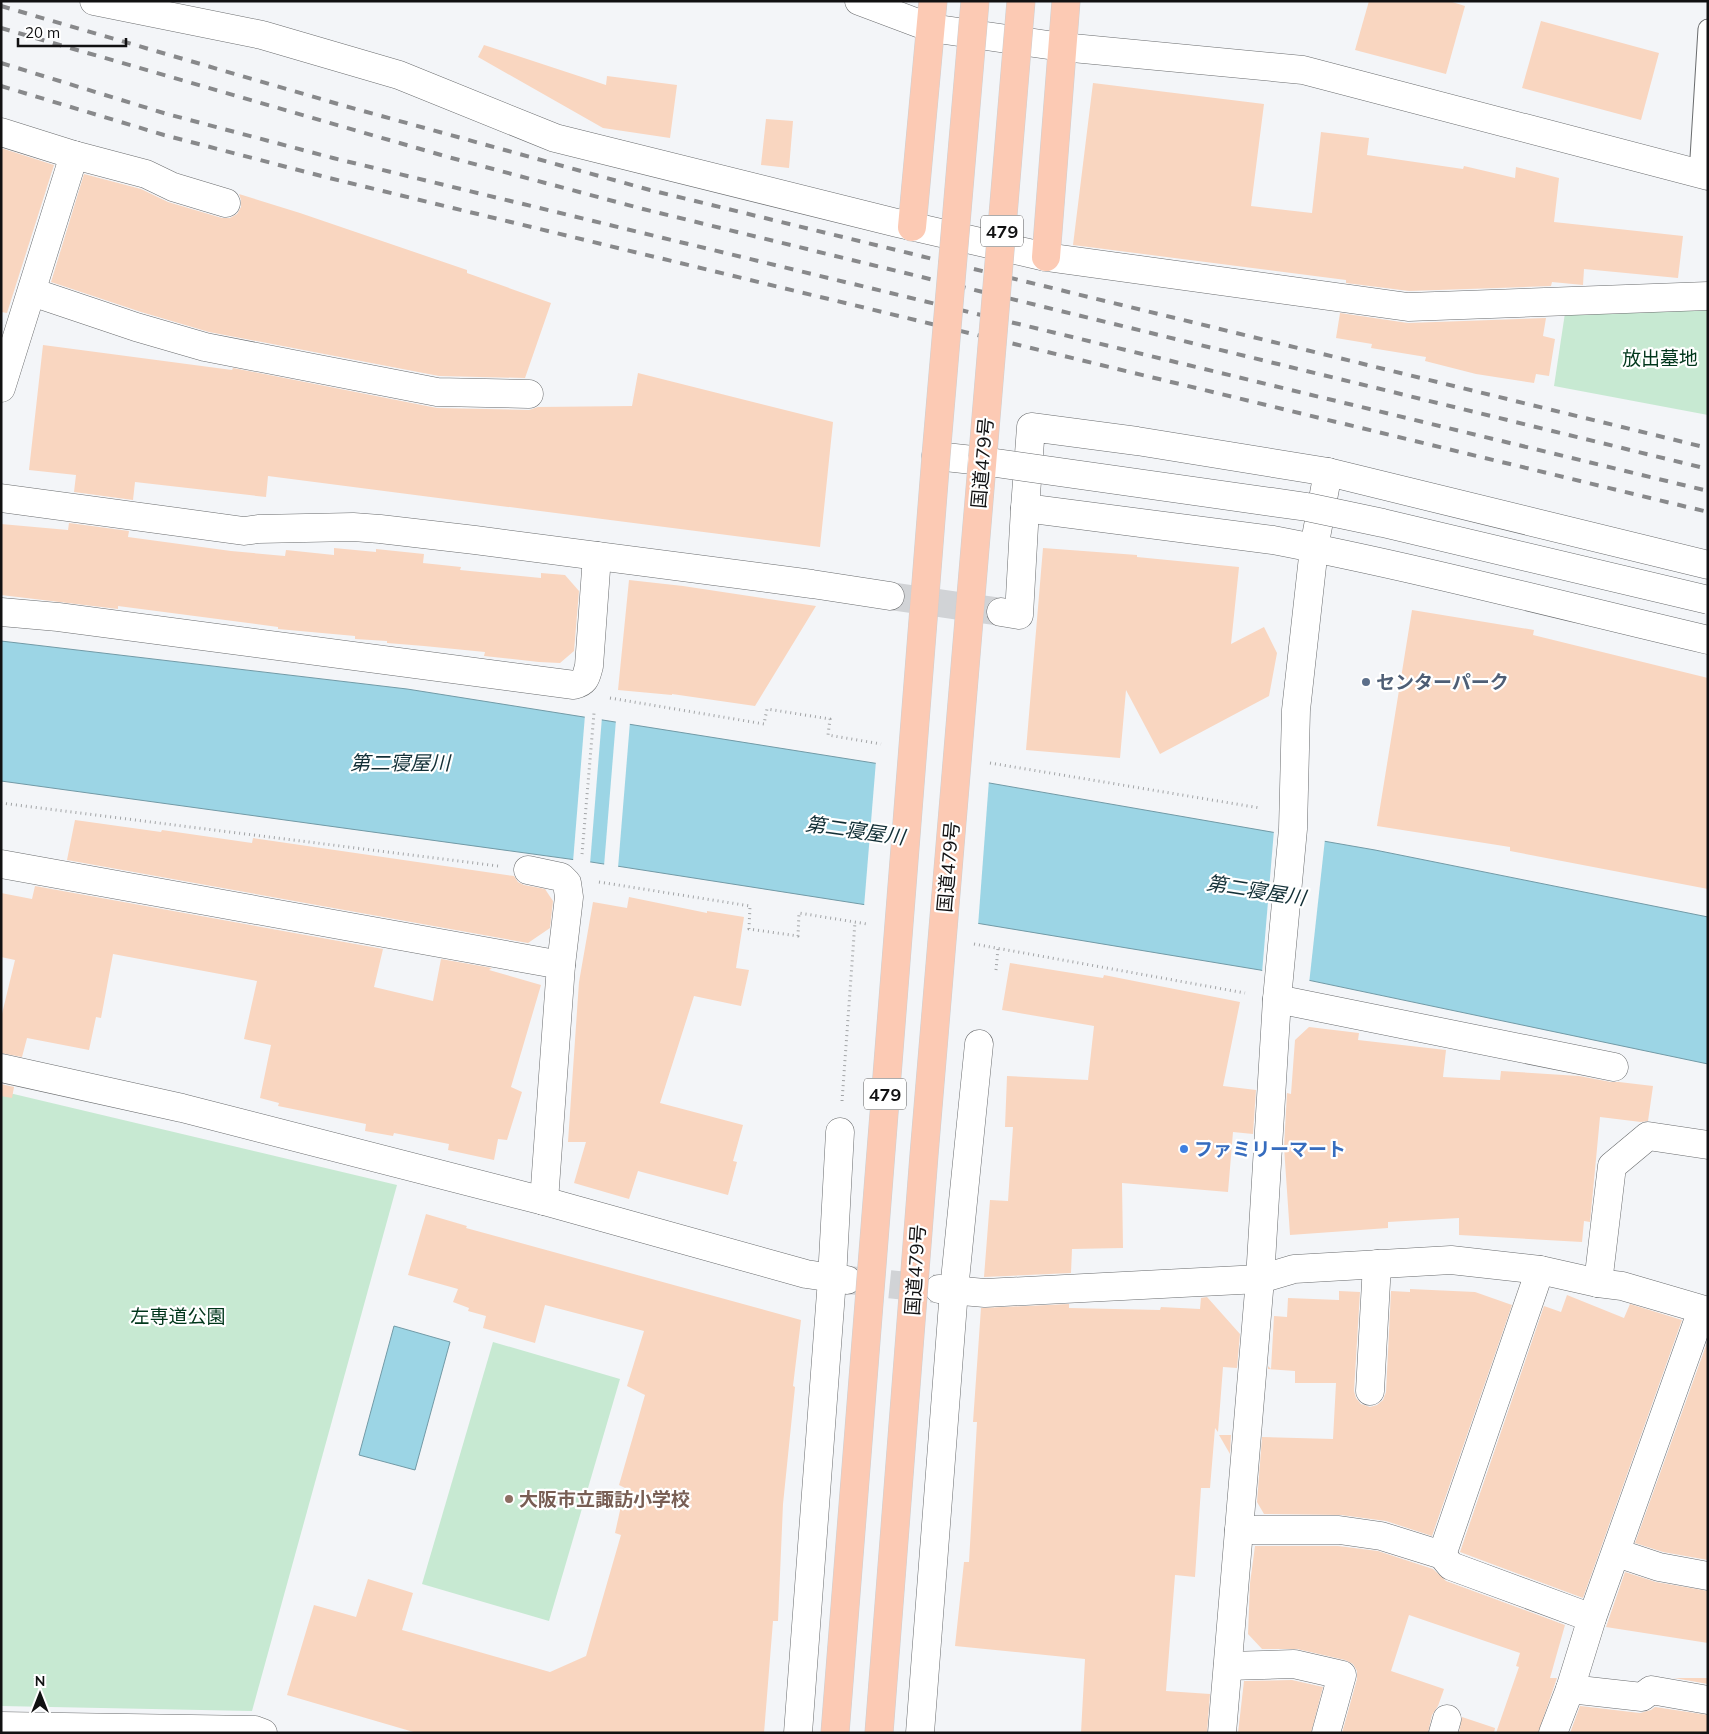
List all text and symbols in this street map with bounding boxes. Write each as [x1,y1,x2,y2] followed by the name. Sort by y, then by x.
[18,15,125,47] scale bar
[25,23,60,42] text: 20 m
[981,216,1023,247] road number: 479
[1622,346,1698,370] park label: 放出墓地
[966,417,998,509] street label: 国道479号
[1376,670,1509,694] place label: センターパーク
[1360,676,1372,688] marker: センターパーク
[350,750,452,775] water label: 第二寝屋川
[804,811,908,850] water label: 第二寝屋川
[932,821,964,913] street label: 国道479号
[1205,870,1309,910] water label: 第二寝屋川
[864,1078,906,1110] road number: 479
[1194,1137,1346,1161] place label: ファミリーマート
[1178,1143,1190,1155] marker: ファミリーマート
[900,1224,930,1316] street label: 国道479号
[130,1304,226,1328] park label: 左専道公園
[519,1487,690,1511] place label: 大阪市立諏訪小学校
[503,1493,515,1505] marker: 大阪市立諏訪小学校
[15,1669,65,1719] north arrow
[35,1672,45,1690] text: N

